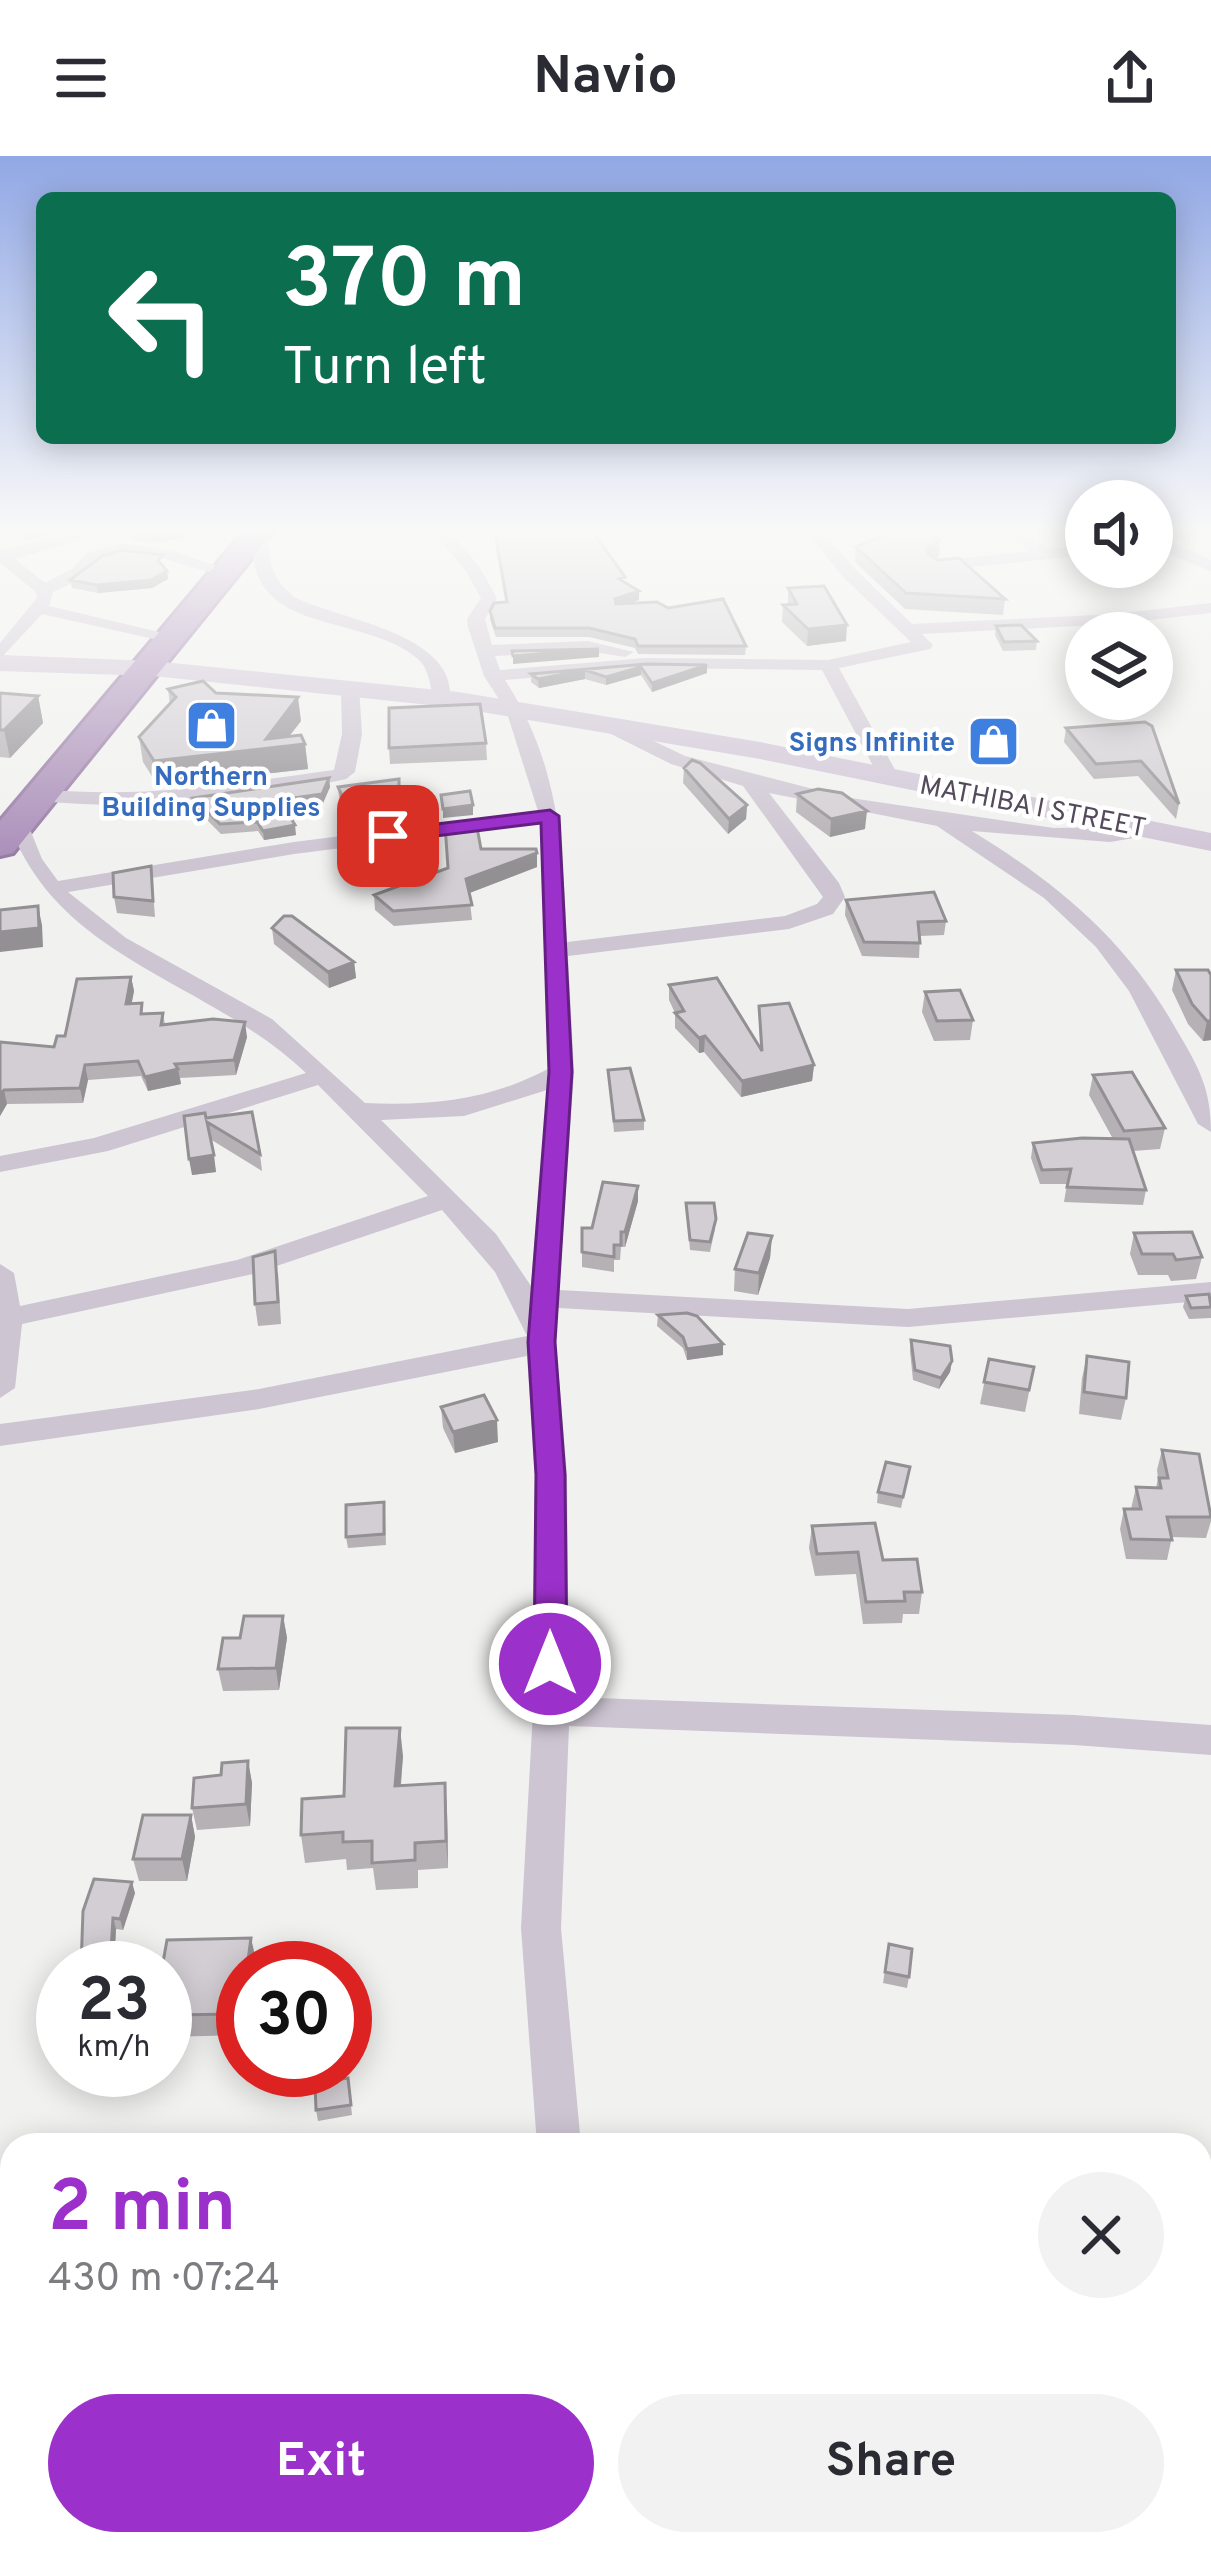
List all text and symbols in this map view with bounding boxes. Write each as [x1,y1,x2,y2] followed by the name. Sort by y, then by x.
[533,44,678,113] text: Navio
[48,45,114,111] icon: menu
[1097,45,1163,111] icon: share
[282,231,526,337] text: 370 m
[84,240,240,396] icon: left
[282,335,487,404] text: Turn left
[1065,480,1173,720] map controls
[1065,480,1173,588] button: sound
[1065,612,1173,720] button: layers
[183,698,239,754] shop icon: Northern Building Supplies
[966,714,1022,770] shop icon: Signs Infinite
[789,727,955,761] place label: Signs Infinite
[102,761,320,826] place label: Northern Building Supplies
[916,769,1149,847] street label: MATHIBA I STREET
[337,785,439,887] pin
[355,803,421,869] icon: arrive
[487,1601,613,1727] position arrow
[216,1941,372,2097] speed limit sign: 30
[78,1966,150,2042] text: 23
[78,2030,150,2067] text: km/h
[48,2165,236,2257] text: 2 min
[1038,2172,1164,2298] button: close
[48,2256,280,2305] text: 430 m · 07:24
[48,2394,594,2532] button: Exit
[618,2394,1164,2532] button: Share

